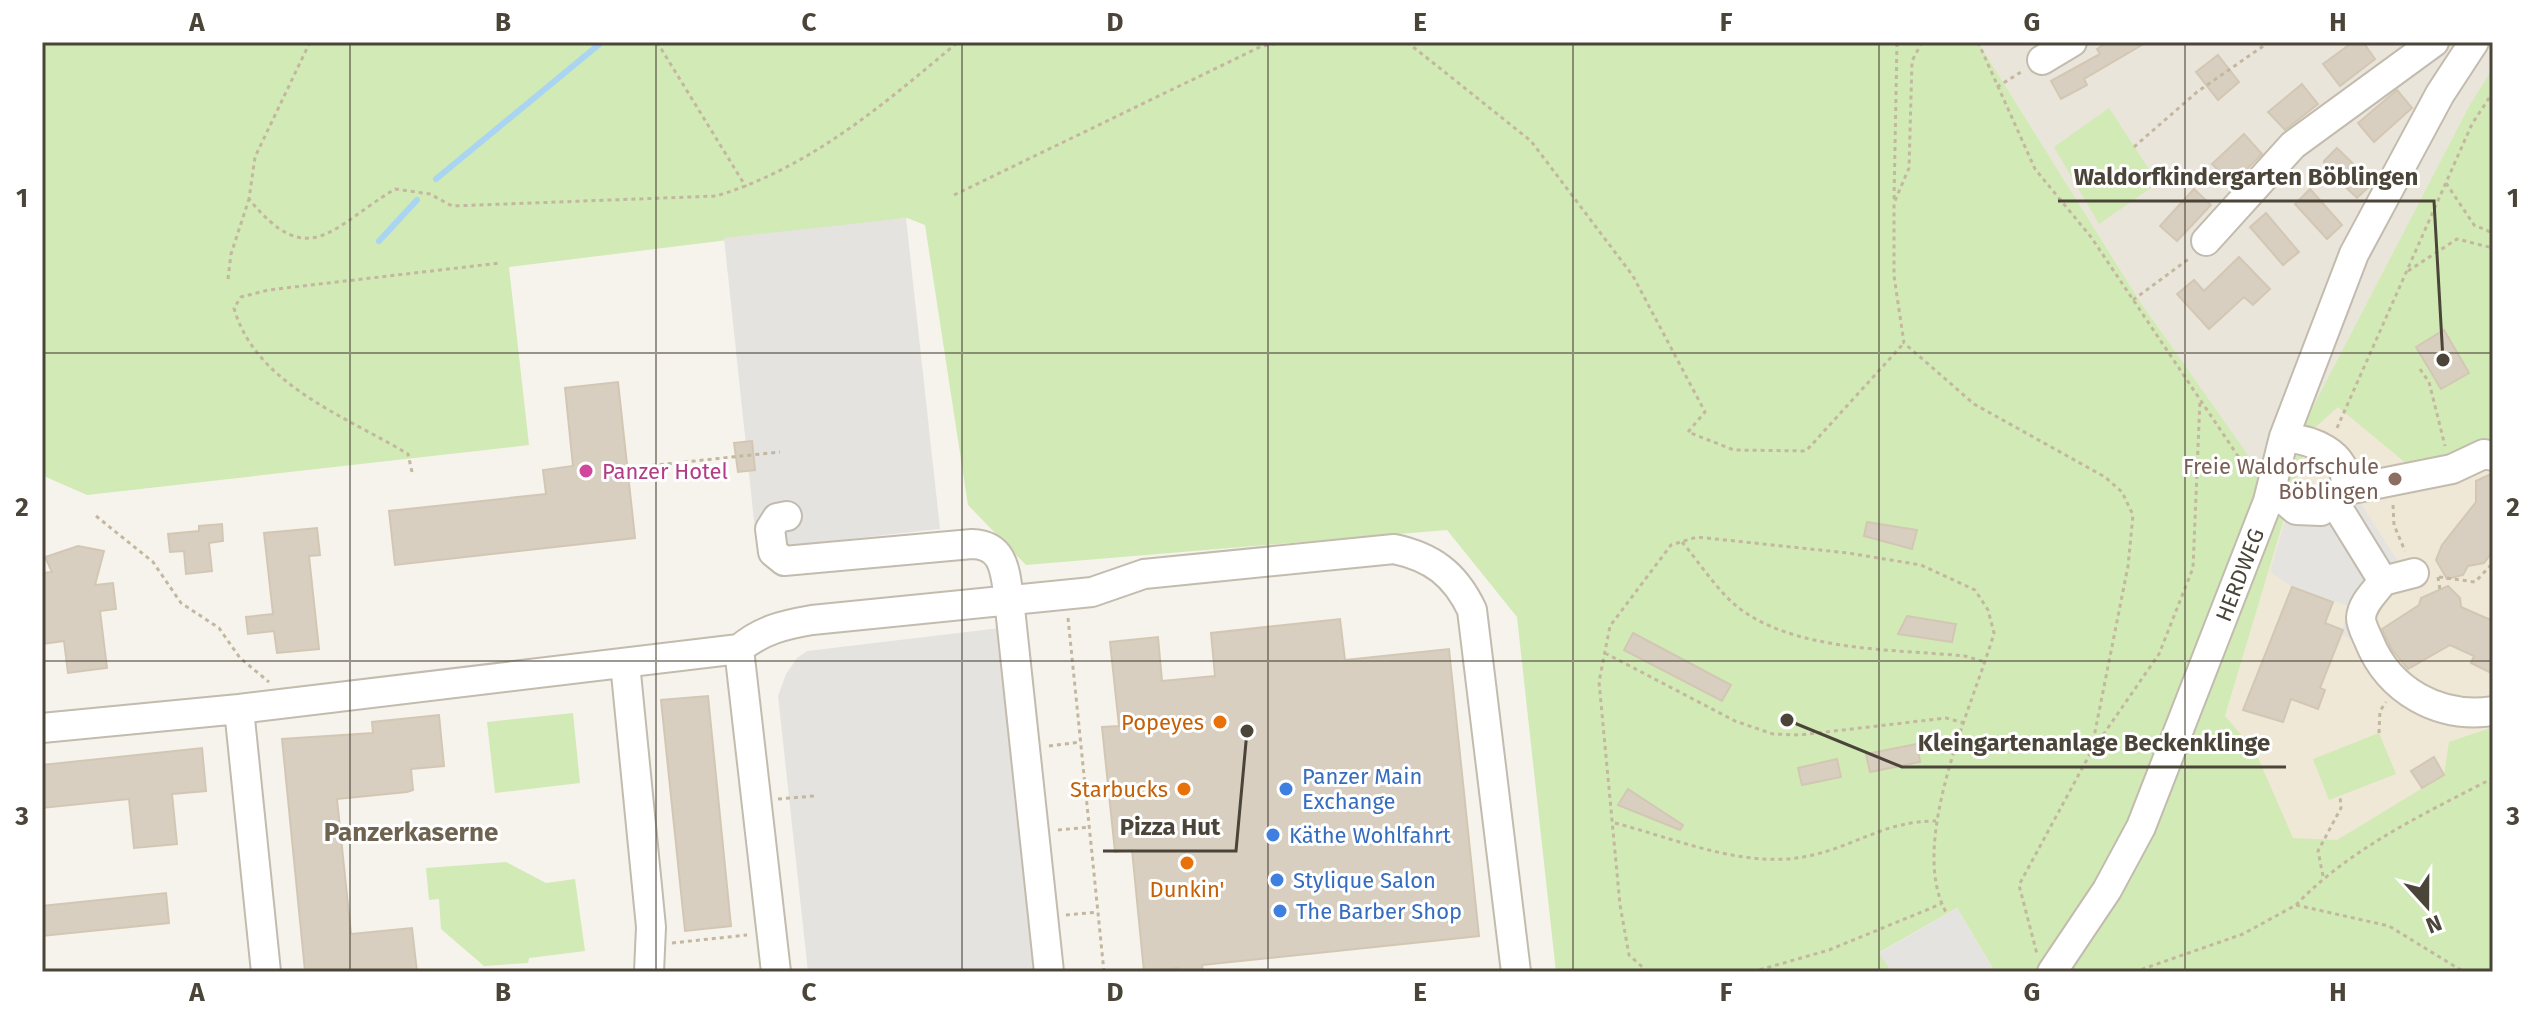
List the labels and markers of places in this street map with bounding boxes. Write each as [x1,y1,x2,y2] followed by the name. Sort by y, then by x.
[2058,153,2434,201] callout: Waldorfkindergarten Böblingen
[2183,453,2379,505] place label: Freie Waldorfschule Böblingen
[602,458,728,485] place label: Panzer Hotel
[577,462,595,480] marker: Panzer Hotel
[2386,470,2404,488] marker: Freie Waldorfschule Böblingen
[1121,709,1204,736] place label: Popeyes
[1211,713,1229,731] marker: Popeyes
[1902,719,2286,767] callout: Kleingartenanlage Beckenklinge
[1302,763,1422,815] place label: Panzer Main Exchange
[1070,776,1168,803] place label: Starbucks
[1175,780,1193,798] marker: Starbucks
[1277,780,1295,798] marker: Panzer Main Exchange
[1103,803,1236,851] callout: Pizza Hut
[1289,822,1451,849] place label: Käthe Wohlfahrt
[1264,826,1282,844] marker: Käthe Wohlfahrt
[1178,854,1196,872] marker: Dunkin'
[1293,867,1436,894] place label: Stylique Salon
[1268,871,1286,889] marker: Stylique Salon
[1150,876,1224,903] place label: Dunkin'
[1296,898,1462,925] place label: The Barber Shop
[1271,902,1289,920] marker: The Barber Shop

